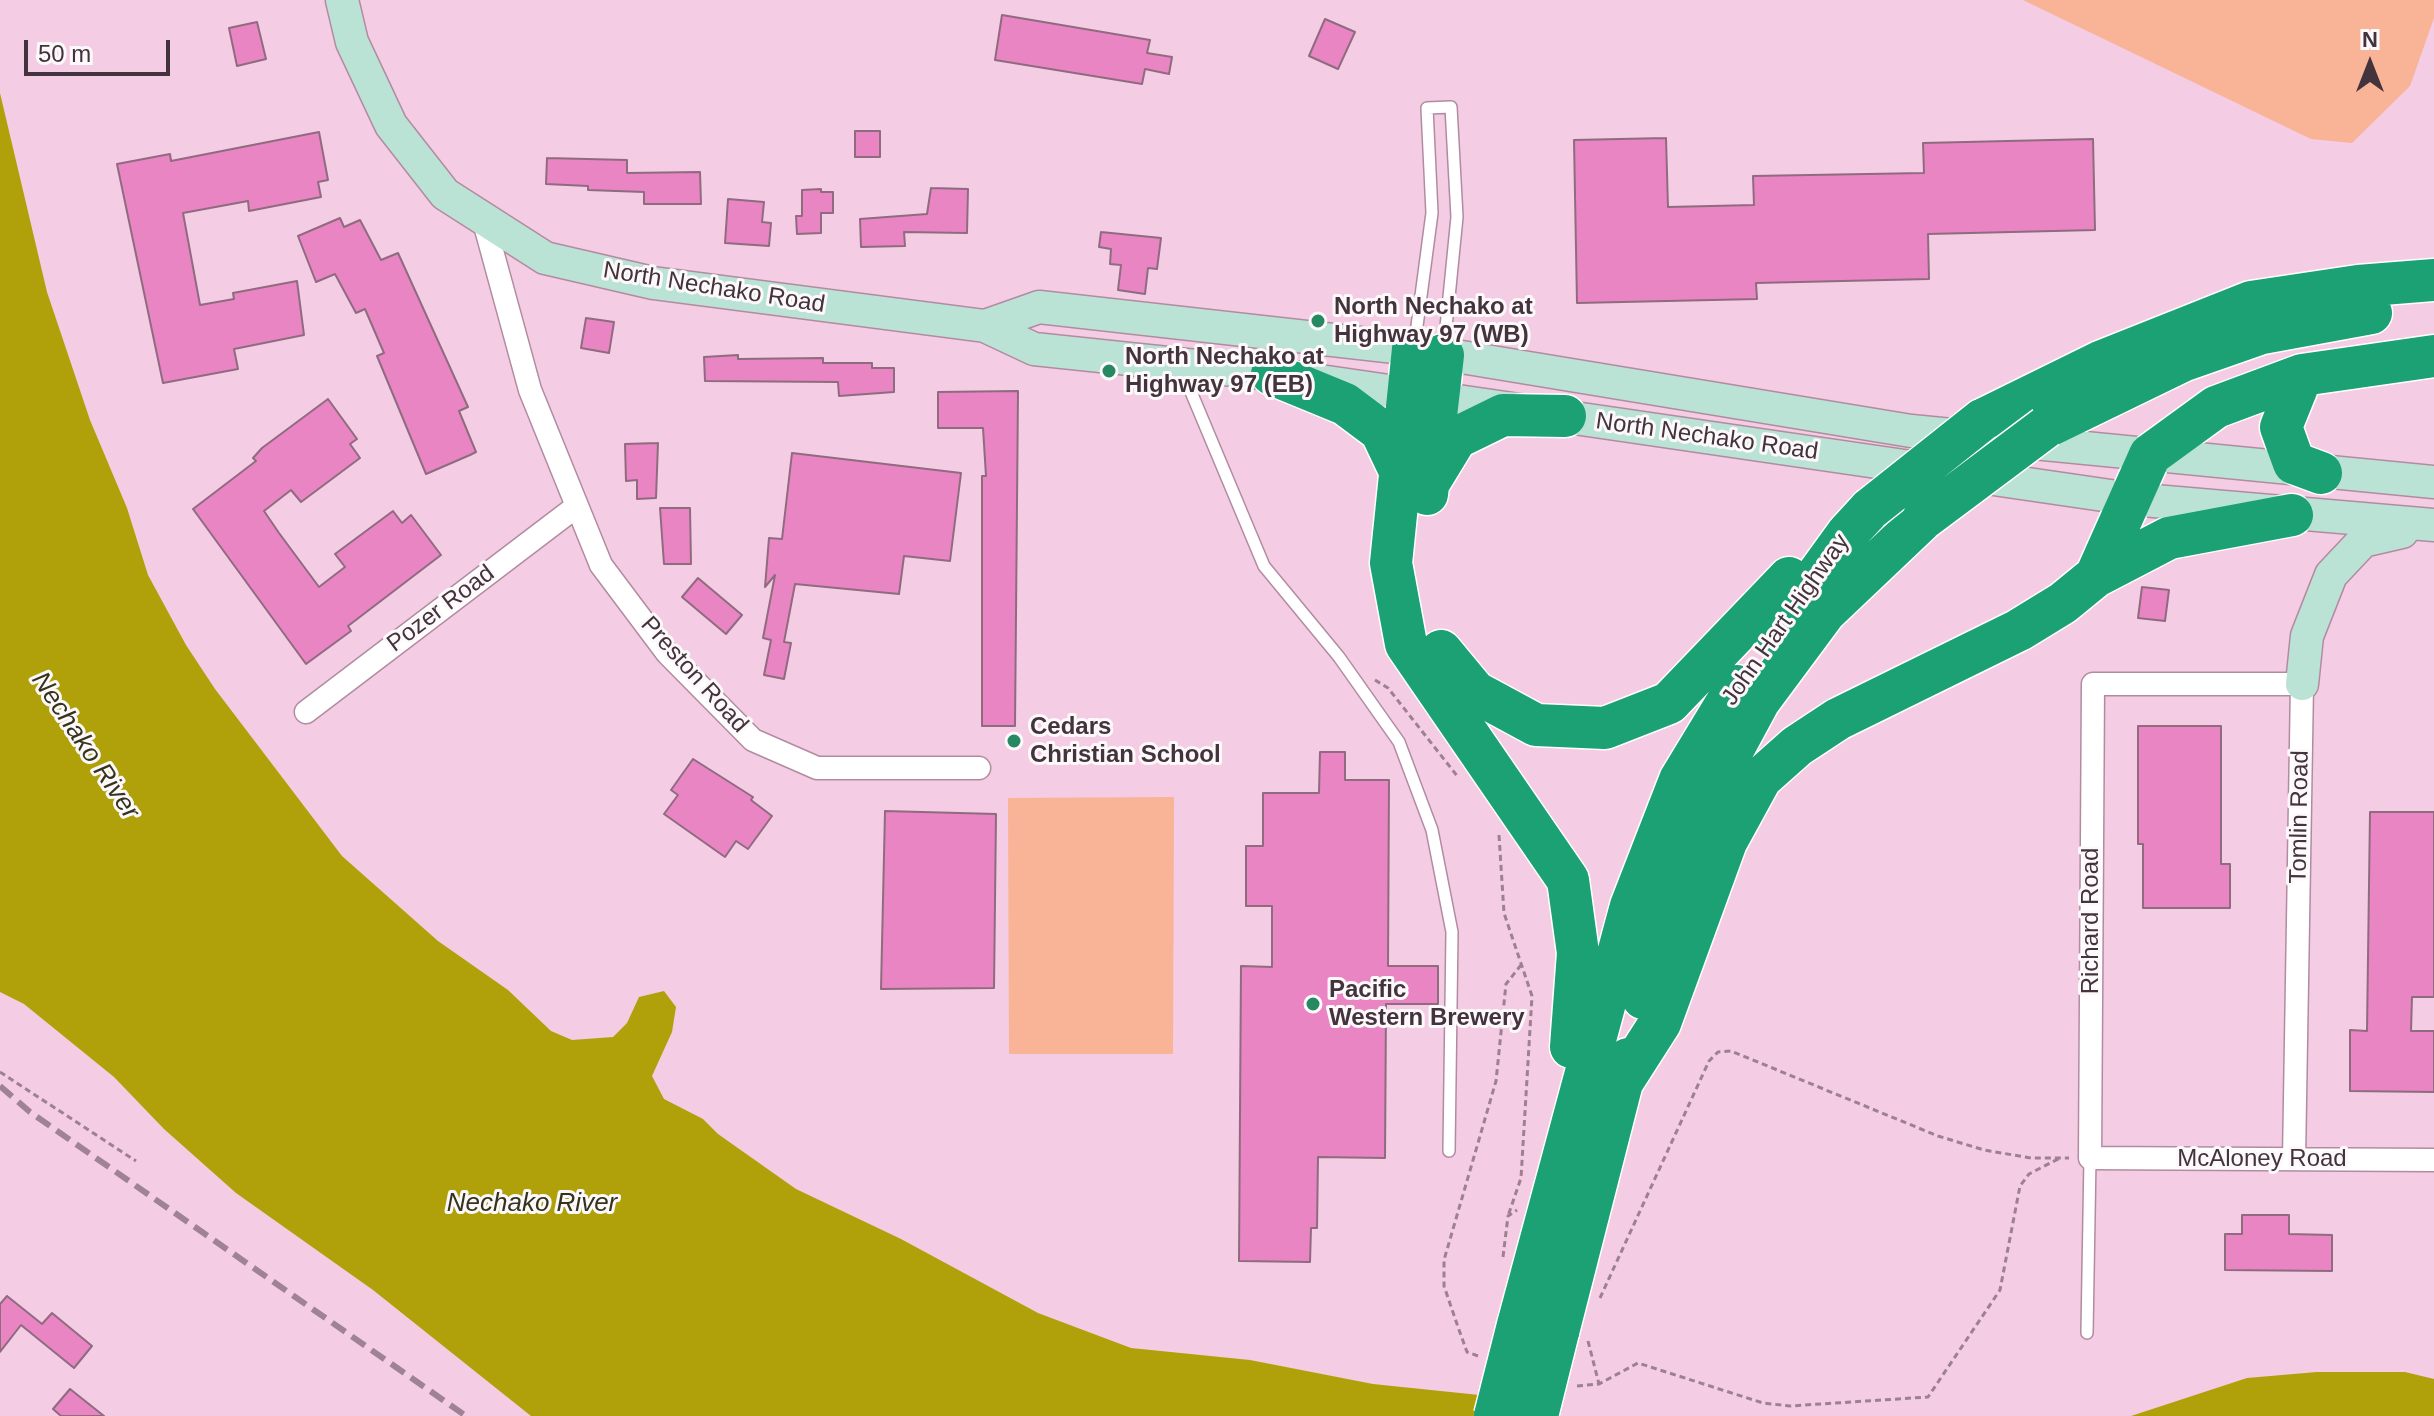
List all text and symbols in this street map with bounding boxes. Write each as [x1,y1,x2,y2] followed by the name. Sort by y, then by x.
[28,24,174,74] scale bar
[2330,24,2410,104] north arrow
[2362,27,2378,52] text: N
[38,40,91,67] text: 50 m
[601,256,827,320] street label: North Nechako Road
[1334,293,1533,349] place label: North Nechako at Highway 97 (WB)
[1309,312,1327,330] marker: North Nechako at Highway 97 (WB)
[1125,343,1324,399] place label: North Nechako at Highway 97 (EB)
[1100,362,1118,380] marker: North Nechako at Highway 97 (EB)
[1594,407,1820,467] street label: North Nechako Road
[1716,529,1856,711] street label: John Hart Highway
[382,559,500,659] street label: Pozer Road
[634,611,754,739] street label: Preston Road
[24,667,146,825] water label: Nechako River
[1030,713,1221,769] place label: Cedars Christian School
[1005,732,1023,750] marker: Cedars Christian School
[2284,750,2316,884] street label: Tomlin Road
[2077,848,2105,994] street label: Richard Road
[1329,976,1525,1032] place label: Pacific Western Brewery
[1304,995,1322,1013] marker: Pacific Western Brewery
[2177,1145,2347,1173] street label: McAloney Road
[447,1188,617,1220] water label: Nechako River

